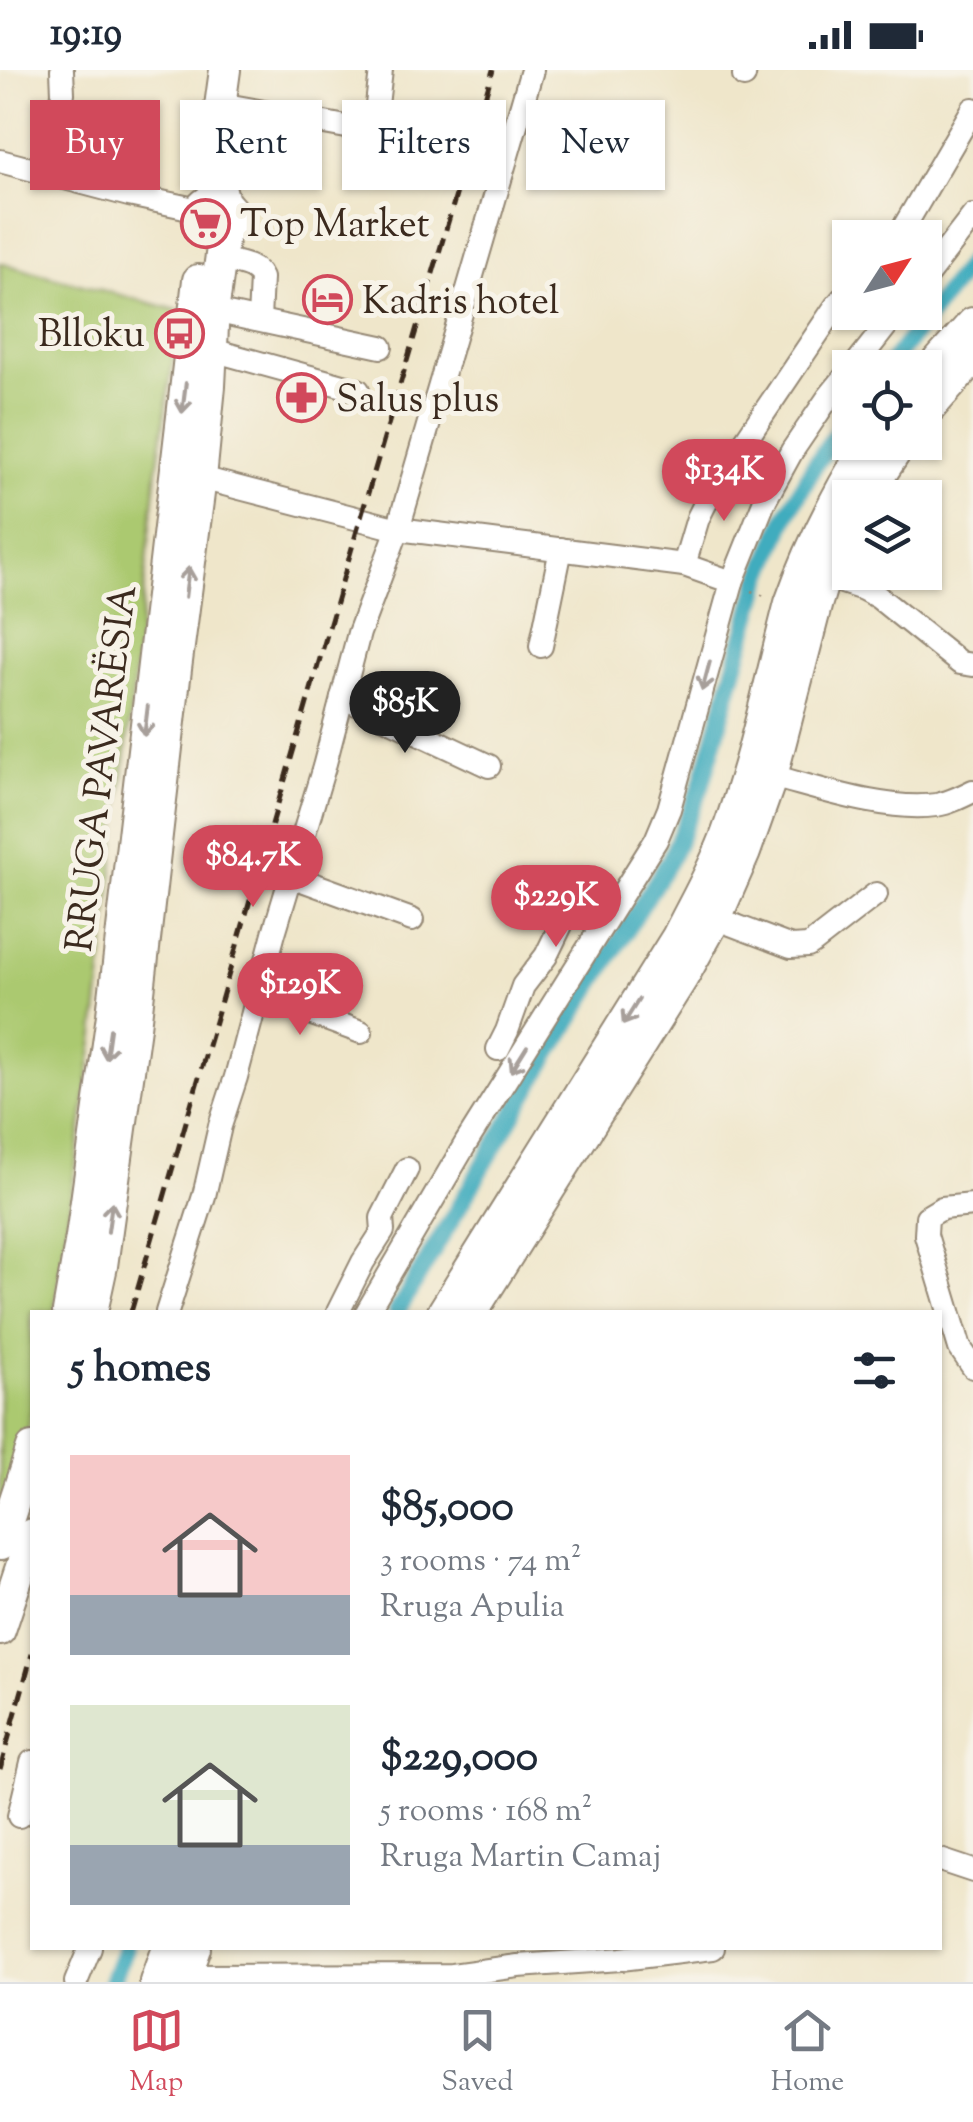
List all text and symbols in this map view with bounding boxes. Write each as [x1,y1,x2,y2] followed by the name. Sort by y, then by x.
[50,8,122,62] text: 19:19
[30,100,160,190] chip: Buy
[180,100,322,190] chip: Rent
[342,100,506,190] chip: Filters
[526,100,665,190] chip: New
[179,197,231,249] supermarket icon: Top Market
[240,200,429,254] place label: Top Market
[832,220,942,330] north arrow
[832,220,942,590] map controls
[301,274,353,326] hotel icon: Kadris hotel
[362,277,559,331] place label: Kadris hotel
[154,307,206,359] bus stop icon: Blloku
[38,310,145,364] place label: Blloku
[832,350,942,460] button: locate
[275,372,327,424] pharmacy icon: Salus plus
[336,375,499,429] place label: Salus plus
[174,382,193,414] one-way arrow
[654,439,794,524] pin: $134K
[684,448,764,494] text: $134K
[832,480,942,590] button: layers
[179,566,197,598] one-way arrow
[55,582,153,955] street label: RRUGA PAVARËSIA
[696,659,714,691] one-way arrow
[346,671,464,756] pin: $85K
[371,680,439,726] text: $85K
[136,705,155,737] one-way arrow
[172,825,334,910] pin: $84.7K
[205,834,301,880] text: $84.7K
[486,865,626,950] pin: $229K
[513,874,599,920] text: $229K
[230,953,370,1038] pin: $129K
[259,962,341,1008] text: $129K
[621,998,641,1026] one-way arrow
[98,1027,117,1060] one-way arrow
[509,1044,529,1072] one-way arrow
[101,1201,119,1233] one-way arrow
[70,1340,211,1400] text: 5 homes
[847,1343,902,1398] icon: filters
[380,1479,514,1539] text: $85,000
[150,1495,270,1615] icon: home
[380,1539,582,1585] text: 3 rooms · 74 m²
[380,1585,565,1631] text: Rruga Apulia
[380,1729,538,1789] text: $229,000
[150,1745,270,1865] icon: home
[380,1789,592,1835] text: 5 rooms · 168 m²
[380,1835,661,1881] text: Rruga Martin Camaj
[129,2003,184,2103] tab: Map
[441,2003,513,2103] tab: Saved
[771,2003,844,2103] tab: Home

